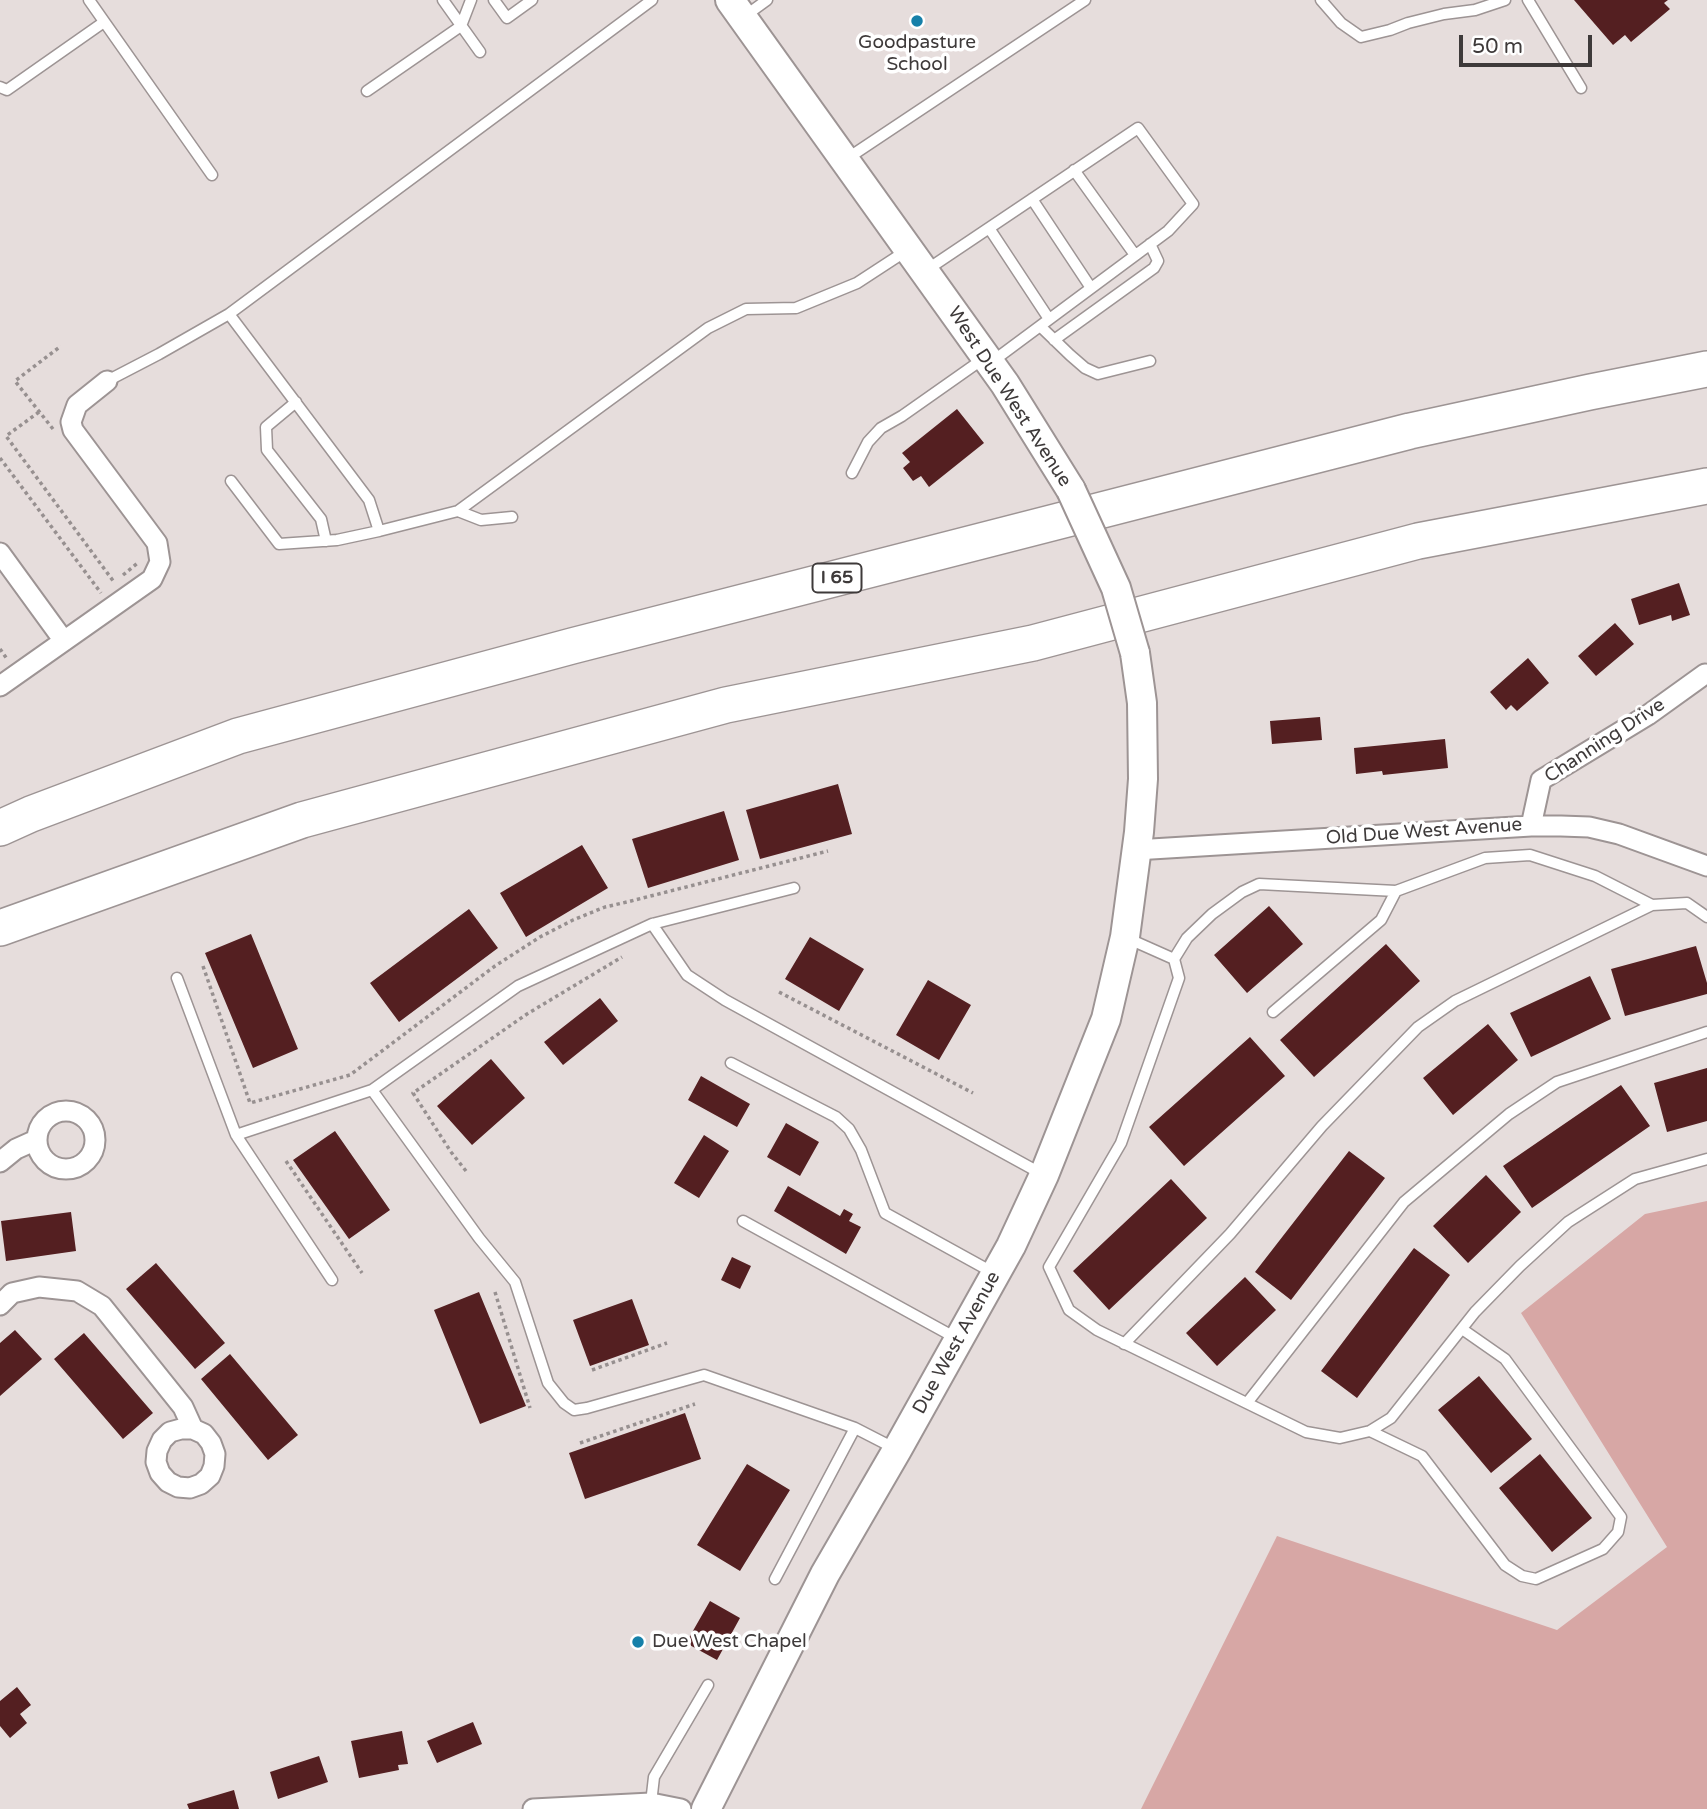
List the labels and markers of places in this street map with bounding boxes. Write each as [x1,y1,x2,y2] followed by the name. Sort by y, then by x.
[909,13,925,29] marker: Goodpasture School
[858,32,976,76] place label: Goodpasture School
[652,1631,807,1653] place label: Due West Chapel
[630,1634,646,1650] marker: Due West Chapel

